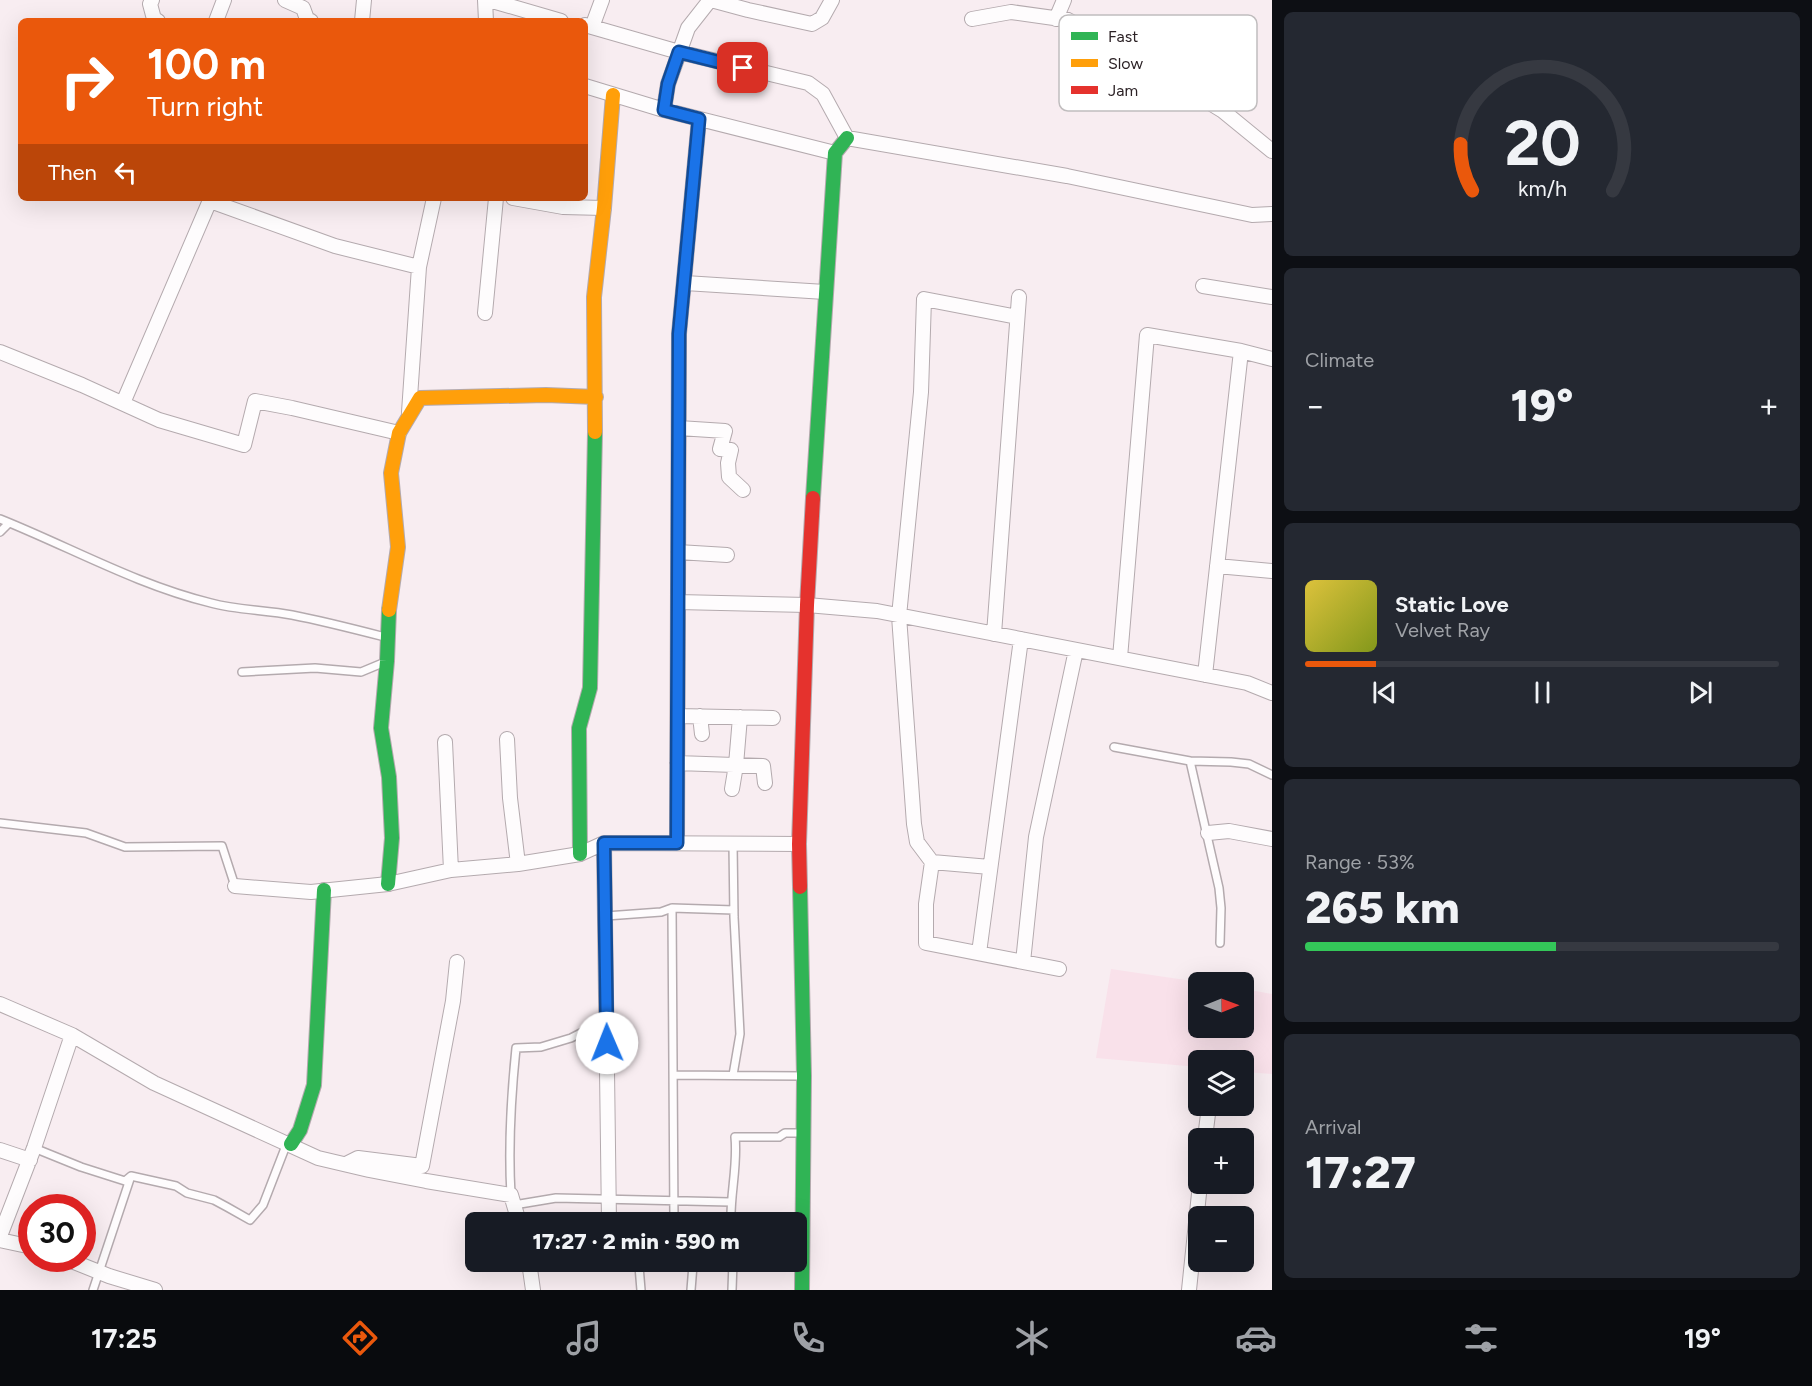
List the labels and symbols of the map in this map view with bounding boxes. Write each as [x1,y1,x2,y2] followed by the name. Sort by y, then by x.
[1059,15,1257,111] legend
[1108,27,1138,46] text: Fast
[717,42,768,93] pin
[1108,54,1143,73] text: Slow
[1108,81,1138,100] text: Jam
[1188,972,1254,1038] north arrow
[575,1011,639,1075] position arrow
[18,1194,96,1272] speed limit sign: 30

